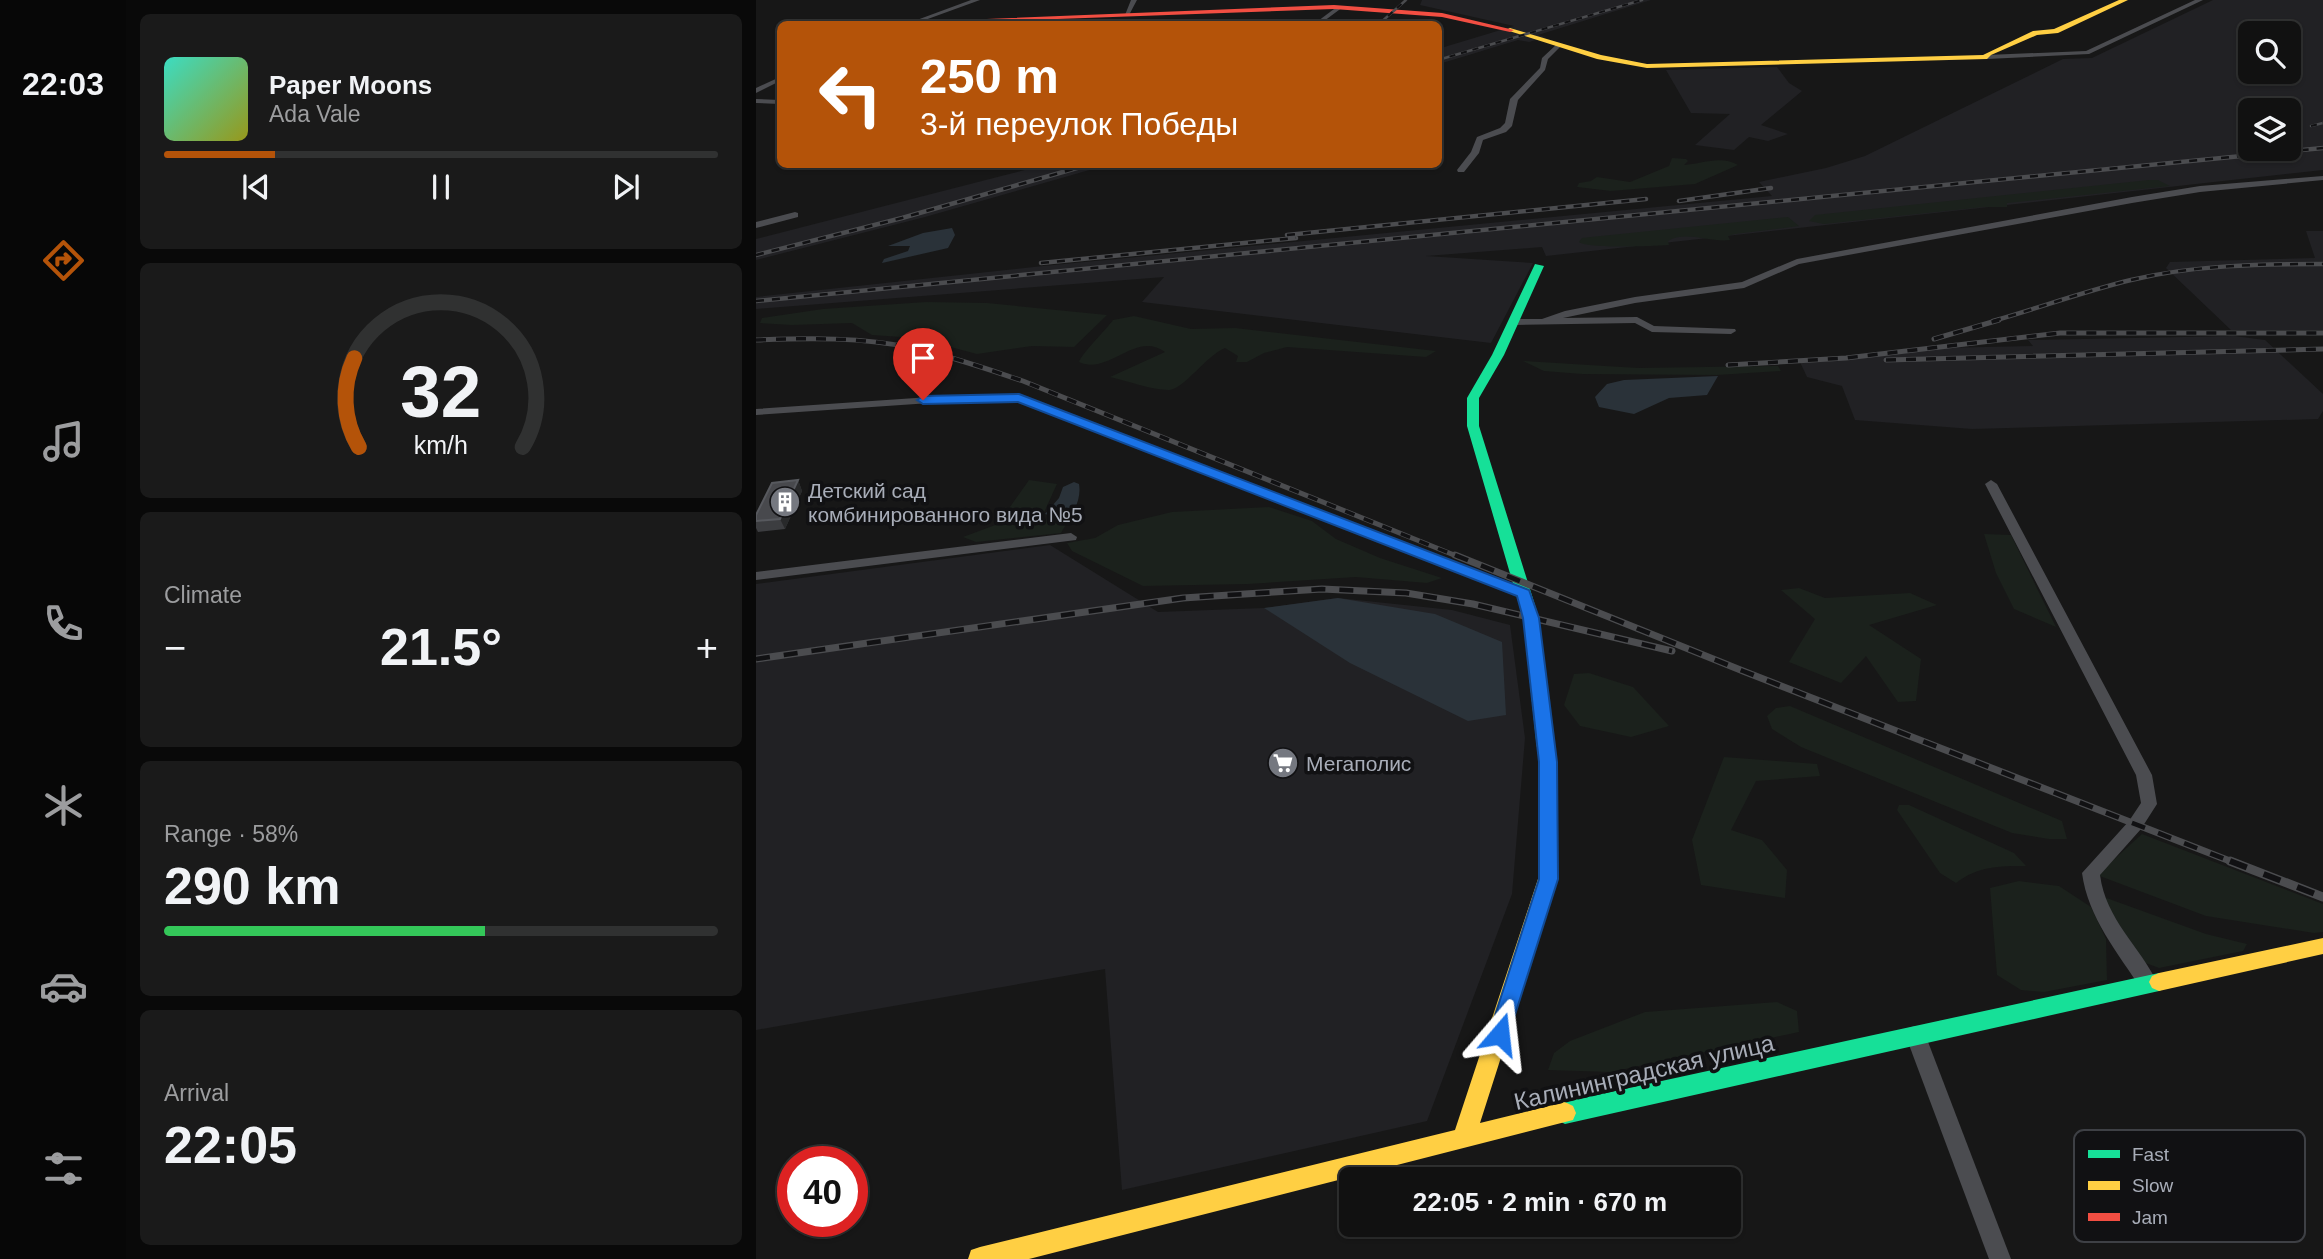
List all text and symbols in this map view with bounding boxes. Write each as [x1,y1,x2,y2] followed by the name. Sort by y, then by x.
[2238,21,2301,161] map controls
[2238,21,2301,84] button: search
[805,49,896,140] icon: left
[920,49,1059,103] text: 250 m
[22,66,104,102] text: 22:03
[269,70,432,100] text: Paper Moons
[2238,98,2301,161] button: layers
[269,101,361,127] text: Ada Vale
[920,106,1238,142] text: 3-й переулок Победы
[237,168,275,206] icon: previous
[422,168,460,206] icon: pause
[607,168,645,206] icon: next
[39,236,88,285] icon: directions
[893,328,953,400] pin
[904,339,942,377] icon: arrive
[401,351,481,432] text: 32
[39,417,88,466] icon: music
[414,430,468,458] text: km/h
[808,479,1083,526] place label: Детский сад комбинированного вида №5
[768,485,802,519] building icon: Детский сад комбинированного вида №5
[164,582,242,608] text: Climate
[39,599,88,648] icon: phone
[380,618,502,676] text: 21.5°
[164,627,186,669] text: −
[696,627,718,669] text: +
[1266,746,1300,780] supermarket icon: Мегаполис
[1306,752,1411,775] place label: Мегаполис
[39,781,88,830] icon: climate
[164,821,298,847] text: Range · 58%
[164,857,340,915] text: 290 km
[39,962,88,1011] icon: car
[1463,997,1537,1071] position arrow
[1511,1029,1777,1115] street label: Калининградская улица
[164,1080,229,1106] text: Arrival
[164,1116,297,1174] text: 22:05
[2074,1130,2305,1242] legend
[39,1144,88,1193] icon: filters
[2132,1144,2170,1165] text: Fast
[777,1146,868,1237] speed limit sign: 40
[2132,1175,2173,1196] text: Slow
[1413,1187,1667,1217] text: 22:05 · 2 min · 670 m
[2132,1207,2168,1228] text: Jam

